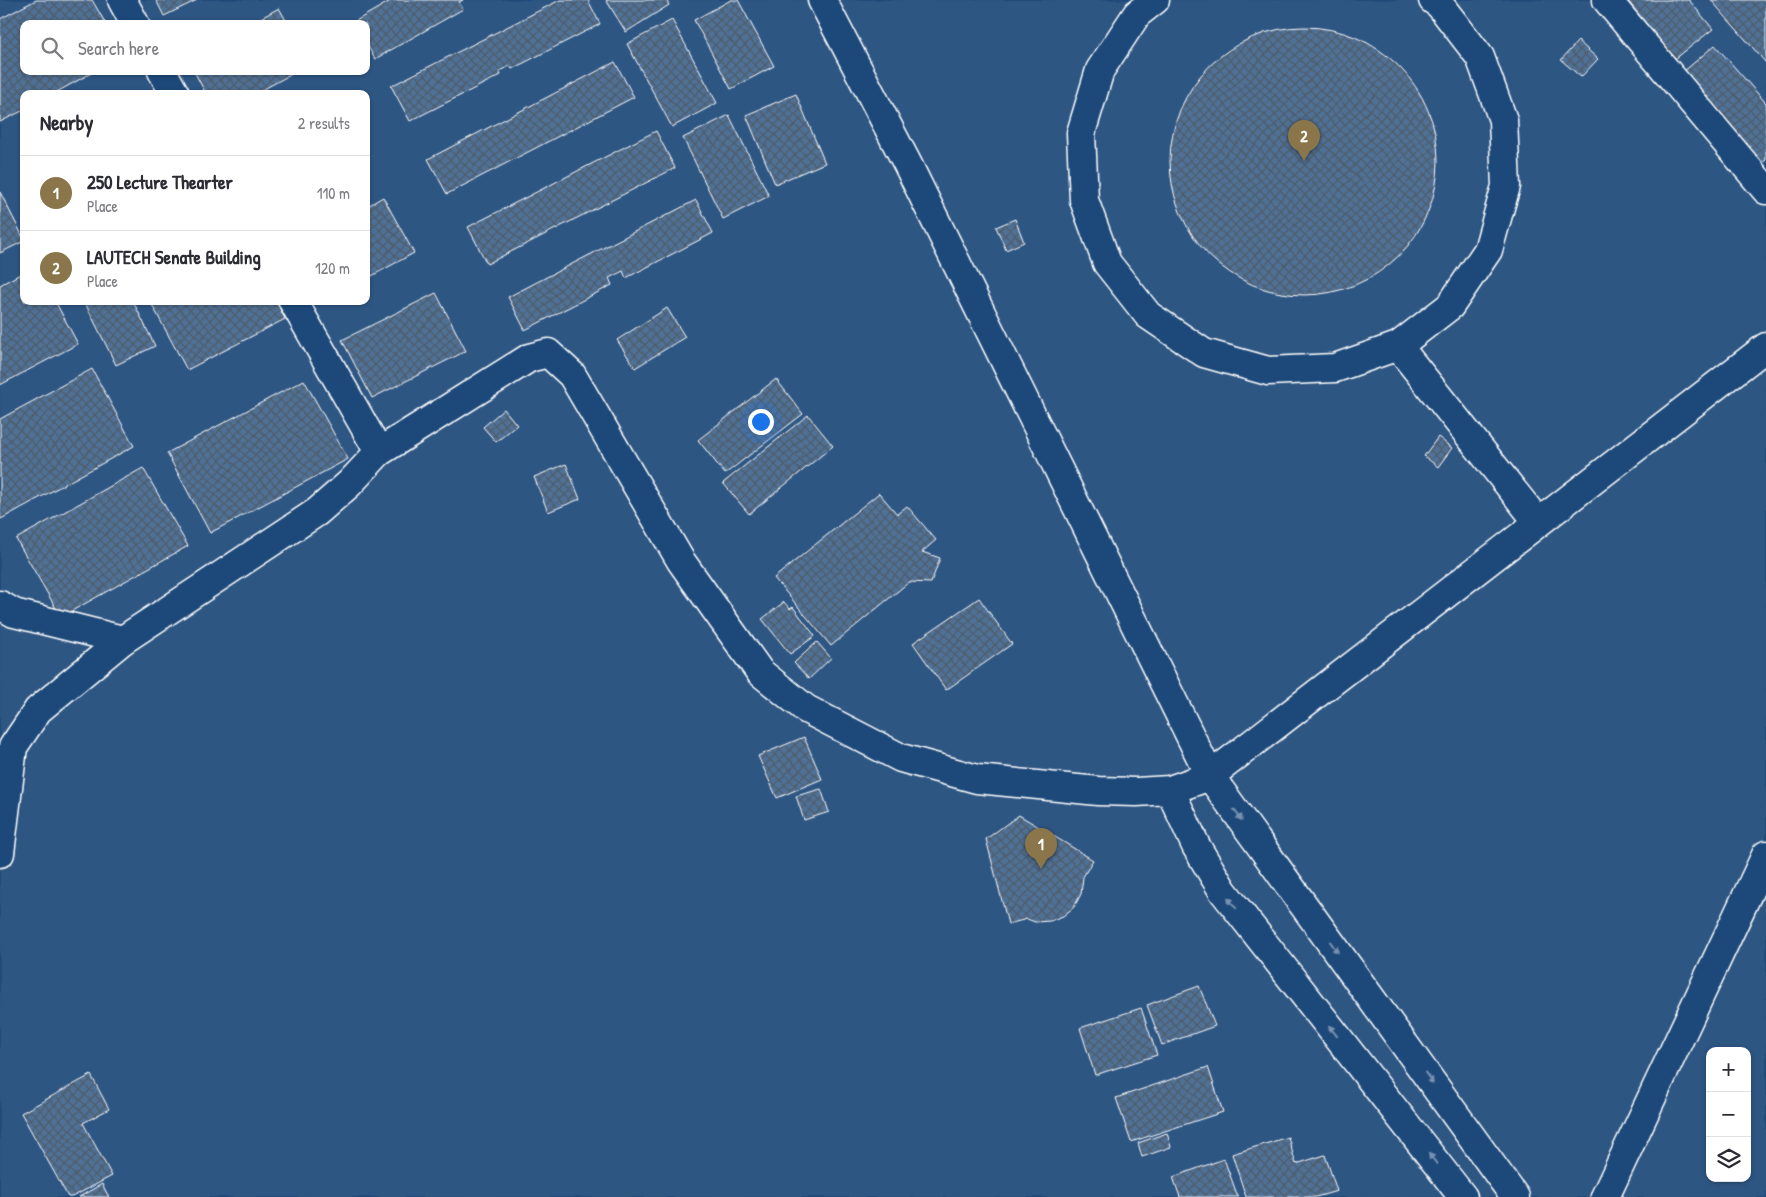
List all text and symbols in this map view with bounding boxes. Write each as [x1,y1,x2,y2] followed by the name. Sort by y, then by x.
[20,20,370,75] search box
[38,34,66,62] icon: search
[78,35,159,61] text: Search here
[40,108,93,137] text: Nearby
[298,112,350,134] text: 2 results
[1288,120,1320,161] pin: 2
[87,169,233,195] text: 250 Lecture Thearter
[53,182,59,204] text: 1
[317,182,350,204] text: 110 m
[87,195,118,217] text: Place
[87,244,261,270] text: LAUTECH Senate Building
[52,257,60,279] text: 2
[315,257,350,279] text: 120 m
[87,270,118,292] text: Place
[748,409,774,435] your location
[1233,808,1243,822] one-way arrow
[1025,828,1057,869] pin: 1
[1227,897,1238,910] one-way arrow
[1328,940,1339,953] one-way arrow
[1327,1025,1338,1038] one-way arrow
[1706,1047,1751,1182] map controls
[1706,1047,1751,1092] button: +
[1424,1071,1434,1085] one-way arrow
[1706,1092,1751,1137] button: −
[1706,1137,1751,1182] button: layers
[1427,1153,1438,1166] one-way arrow

